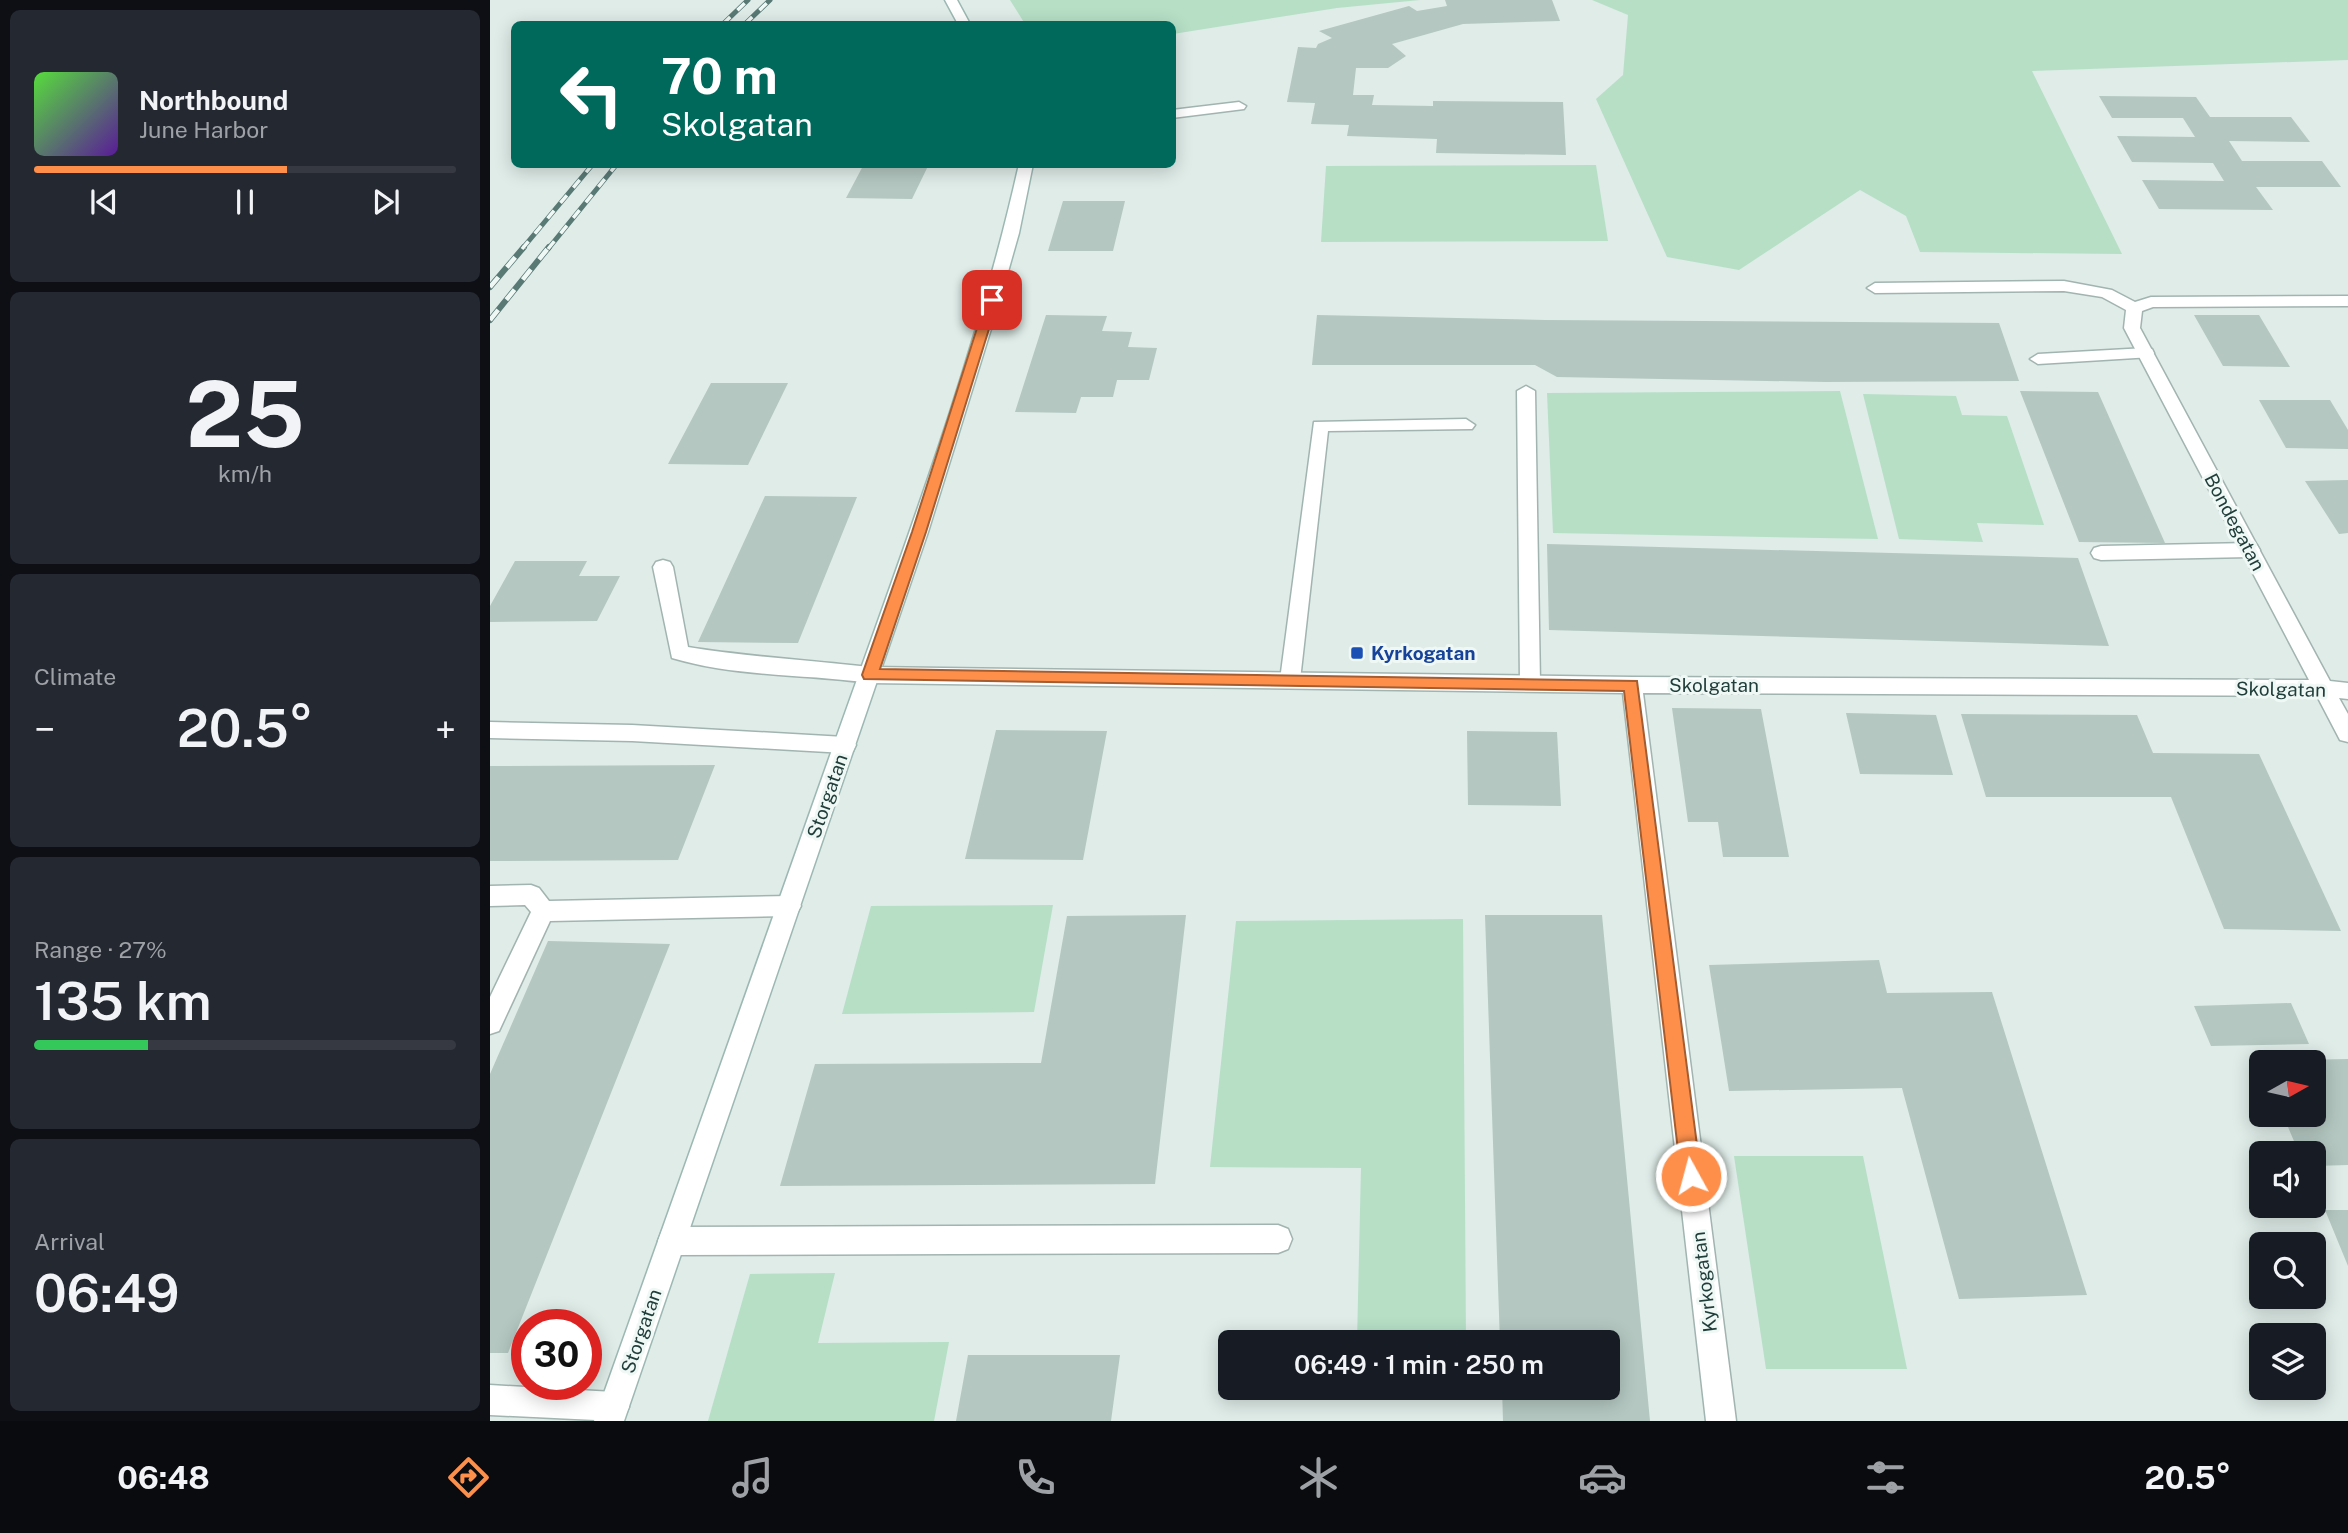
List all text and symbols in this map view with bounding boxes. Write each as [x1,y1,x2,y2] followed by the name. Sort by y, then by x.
[661,47,778,105] text: 70 m
[546,49,637,140] icon: left
[139,85,288,116] text: Northbound
[661,106,813,143] text: Skolgatan
[139,116,268,143] text: June Harbor
[85,183,123,221] icon: previous
[226,183,264,221] icon: pause
[367,183,405,221] icon: next
[962,270,1022,330] pin
[973,281,1011,319] icon: arrive
[185,361,305,467] text: 25
[218,460,272,487] text: km/h
[2200,470,2270,574] street label: Bondegatan
[1371,642,1475,664] place label: Kyrkogatan
[1349,645,1365,661] marker: Kyrkogatan
[34,663,116,690] text: Climate
[1669,674,1759,696] street label: Skolgatan
[2236,677,2326,701] street label: Skolgatan
[177,698,313,759] text: 20.5°
[34,707,55,752] text: −
[435,707,456,752] text: +
[802,751,852,841] street label: Storgatan
[34,936,167,963] text: Range · 27%
[34,971,211,1032] text: 135 km
[2249,1050,2326,1127] north arrow
[2249,1050,2326,1400] map controls
[1654,1139,1728,1213] position arrow
[2249,1141,2326,1218] button: sound
[34,1228,105,1255] text: Arrival
[1687,1230,1721,1334] street label: Kyrkogatan
[2249,1232,2326,1309] button: search
[34,1263,180,1324] text: 06:49
[616,1286,666,1376] street label: Storgatan
[511,1309,602,1400] speed limit sign: 30
[2249,1323,2326,1400] button: layers
[1294,1349,1544,1380] text: 06:49 · 1 min · 250 m
[444,1453,493,1502] icon: directions
[728,1453,777,1502] icon: music
[1011,1453,1060,1502] icon: phone
[1294,1453,1343,1502] icon: climate
[1578,1453,1627,1502] icon: car
[1861,1453,1910,1502] icon: filters
[117,1459,210,1496] text: 06:48
[2144,1459,2231,1496] text: 20.5°

